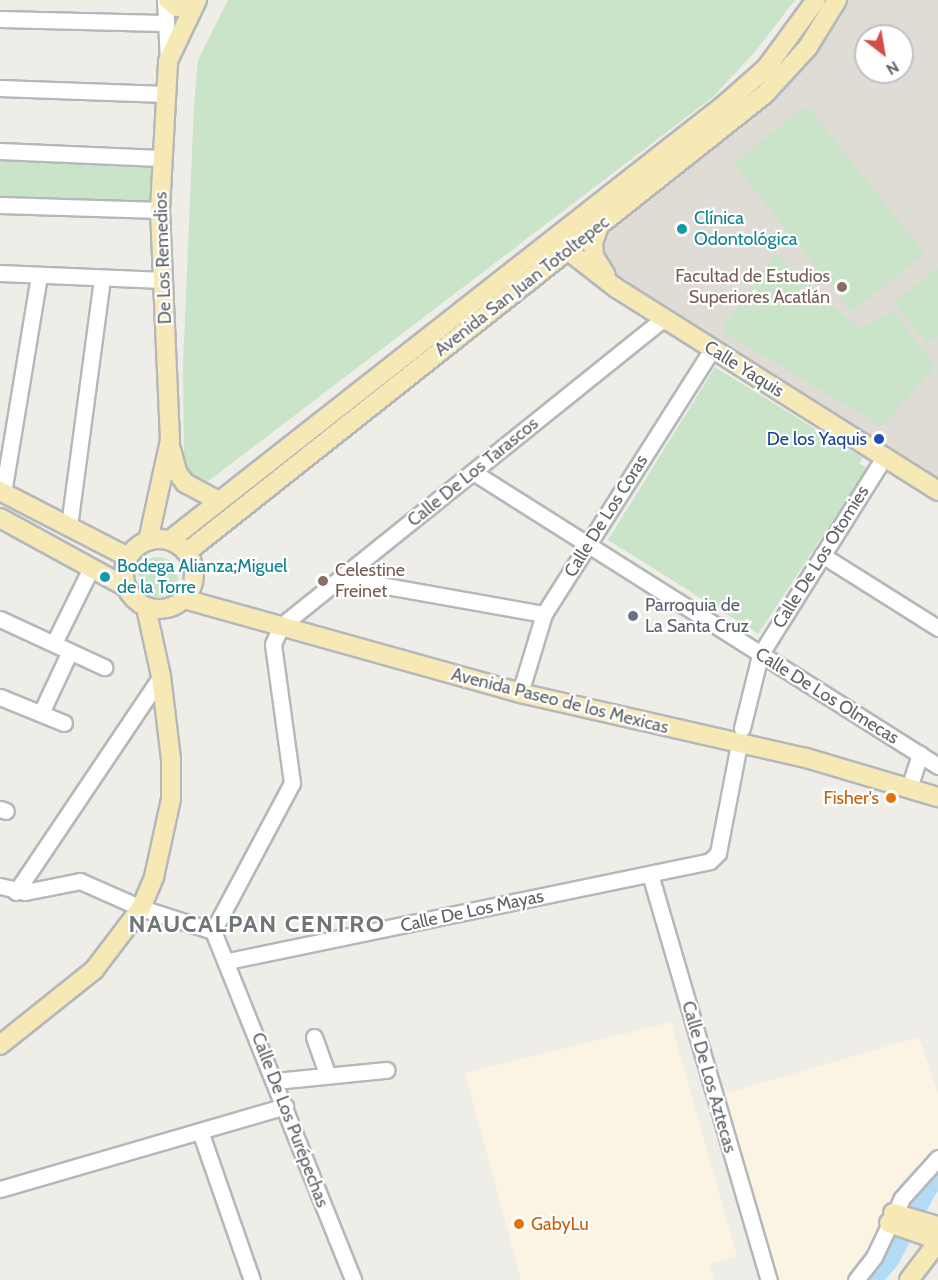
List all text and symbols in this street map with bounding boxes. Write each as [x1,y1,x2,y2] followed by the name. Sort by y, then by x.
[854,24,914,84] north arrow
[883,57,902,79] text: N
[150,191,176,325] street label: De Los Remedios
[694,208,797,250] place label: Clínica Odontológica
[430,211,614,361] street label: Avenida San Juan Totoltepec
[675,222,689,236] marker: Clínica Odontológica
[675,266,830,308] place label: Facultad de Estudios Superiores Acatlán
[835,280,849,294] marker: Facultad de Estudios Superiores Acatlán
[700,336,788,402] street label: Calle Yaquis
[403,413,543,531] street label: Calle De Los Tarascos
[767,428,867,450] place label: De los Yaquis
[872,432,886,446] marker: De los Yaquis
[560,451,652,581] street label: Calle De Los Coras
[768,482,874,632] street label: Calle De Los Otomies
[117,556,287,598] place label: Bodega Alianza;Miguel de la Torre
[335,560,405,602] place label: Celestine Freinet
[98,570,112,584] marker: Bodega Alianza;Miguel de la Torre
[316,574,330,588] marker: Celestine Freinet
[645,595,749,638] place label: Parroquia de La Santa Cruz
[626,609,640,623] marker: Parroquia de La Santa Cruz
[751,643,903,749] street label: Calle De Los Olmecas
[449,664,671,738] street label: Avenida Paseo de los Mexicas
[823,787,879,809] place label: Fisher's
[884,791,898,805] marker: Fisher's
[398,885,546,937] street label: Calle De Los Mayas
[129,910,385,938] district label: NAUCALPAN CENTRO
[677,999,741,1155] street label: Calle De Los Aztecas
[247,1030,333,1210] street label: Calle De Los Purépechas
[531,1213,589,1235] place label: GabyLu
[512,1217,526,1231] marker: GabyLu

